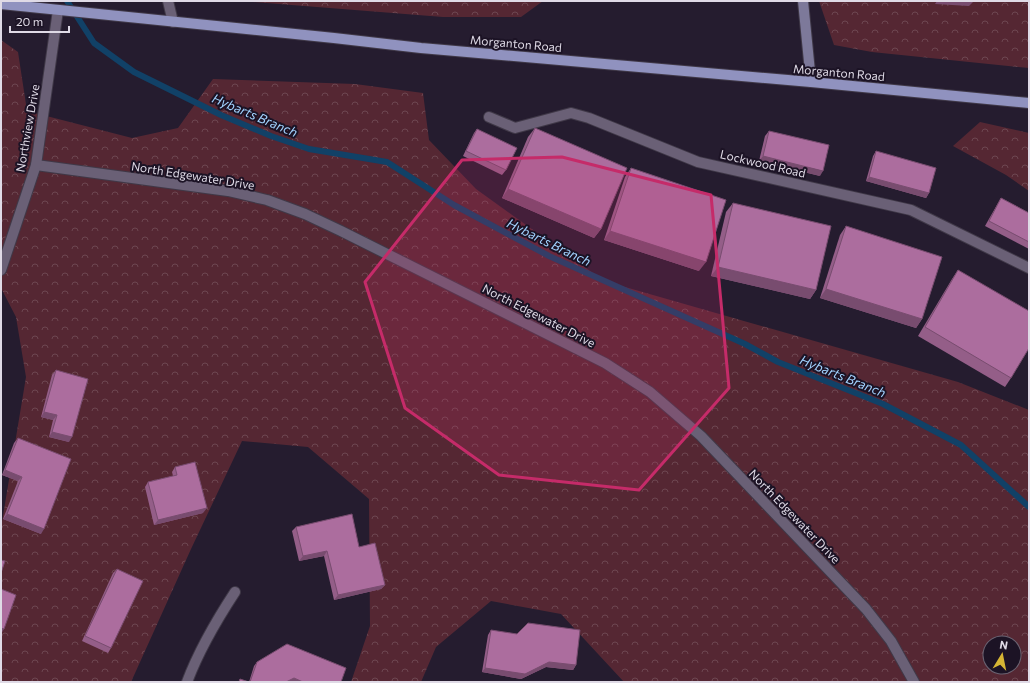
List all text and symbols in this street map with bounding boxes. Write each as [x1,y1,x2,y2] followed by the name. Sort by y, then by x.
[10,8,69,34] scale bar
[16,14,43,28] text: 20 m
[469,32,563,54] street label: Morganton Road
[792,61,886,83] street label: Morganton Road
[12,83,42,173] street label: Northview Drive
[210,90,300,140] water label: Hybarts Branch
[719,146,807,180] street label: Lockwood Road
[130,158,256,192] street label: North Edgewater Drive
[504,215,594,269] water label: Hybarts Branch
[480,280,598,350] street label: North Edgewater Drive
[798,351,888,401] water label: Hybarts Branch
[747,466,843,566] street label: North Edgewater Drive
[982,635,1022,675] north arrow
[999,638,1009,652] text: N

